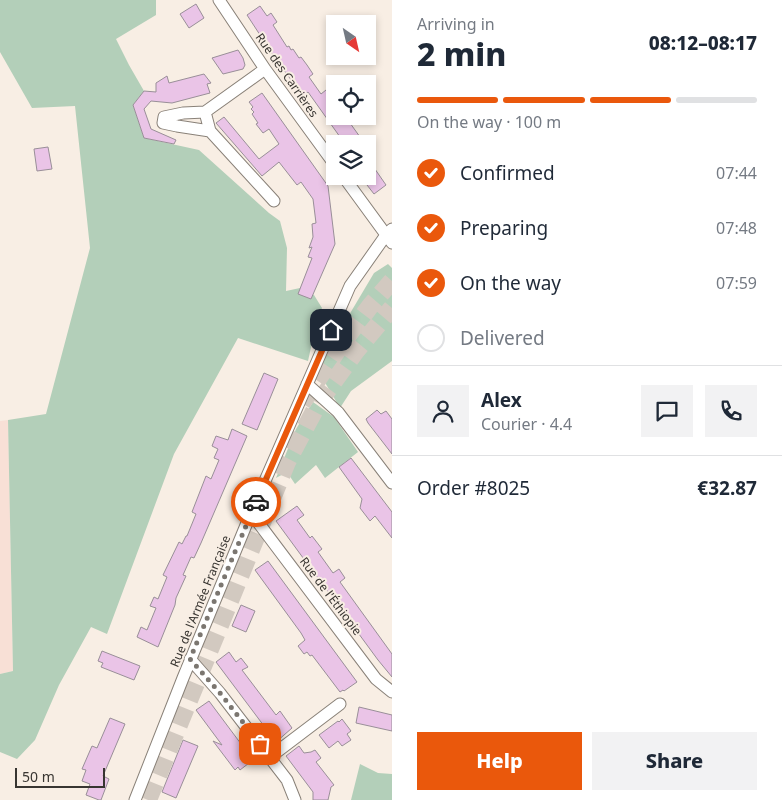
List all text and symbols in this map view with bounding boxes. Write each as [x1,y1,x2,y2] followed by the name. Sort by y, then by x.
[417,13,495,35] text: Arriving in
[326,15,376,65] north arrow
[326,15,376,185] map controls
[252,30,323,121] street label: Rue des Carrières
[649,30,757,56] text: 08:12–08:17
[417,32,506,75] text: 2 min
[326,75,376,125] button: locate
[417,111,561,133] text: On the way · 100 m
[326,135,376,185] button: layers
[417,159,445,187] icon: check
[460,160,555,186] text: Confirmed
[716,162,757,184] text: 07:44
[417,214,445,242] icon: check
[460,215,548,241] text: Preparing
[716,217,757,239] text: 07:48
[417,269,445,297] icon: check
[460,270,561,296] text: On the way
[716,272,757,294] text: 07:59
[310,309,352,351] pin
[317,316,345,344] icon: home
[460,325,545,351] text: Delivered
[417,385,469,437] button: person
[641,385,693,437] button: chat
[705,385,757,437] button: phone
[481,387,522,413] text: Alex
[481,413,572,435] text: Courier · 4.4
[417,475,530,501] text: Order #8025
[697,475,757,501] text: €32.87
[231,477,281,527] courier
[242,488,270,516] icon: car
[166,532,234,669] street label: Rue de l'Armée Française
[296,553,366,639] street label: Rue de l'Éthiopie
[239,723,281,765] pin
[246,730,274,758] icon: bag
[417,732,582,790] button: Help
[592,732,757,790] button: Share
[15,765,105,788] scale bar
[22,767,55,786] text: 50 m

